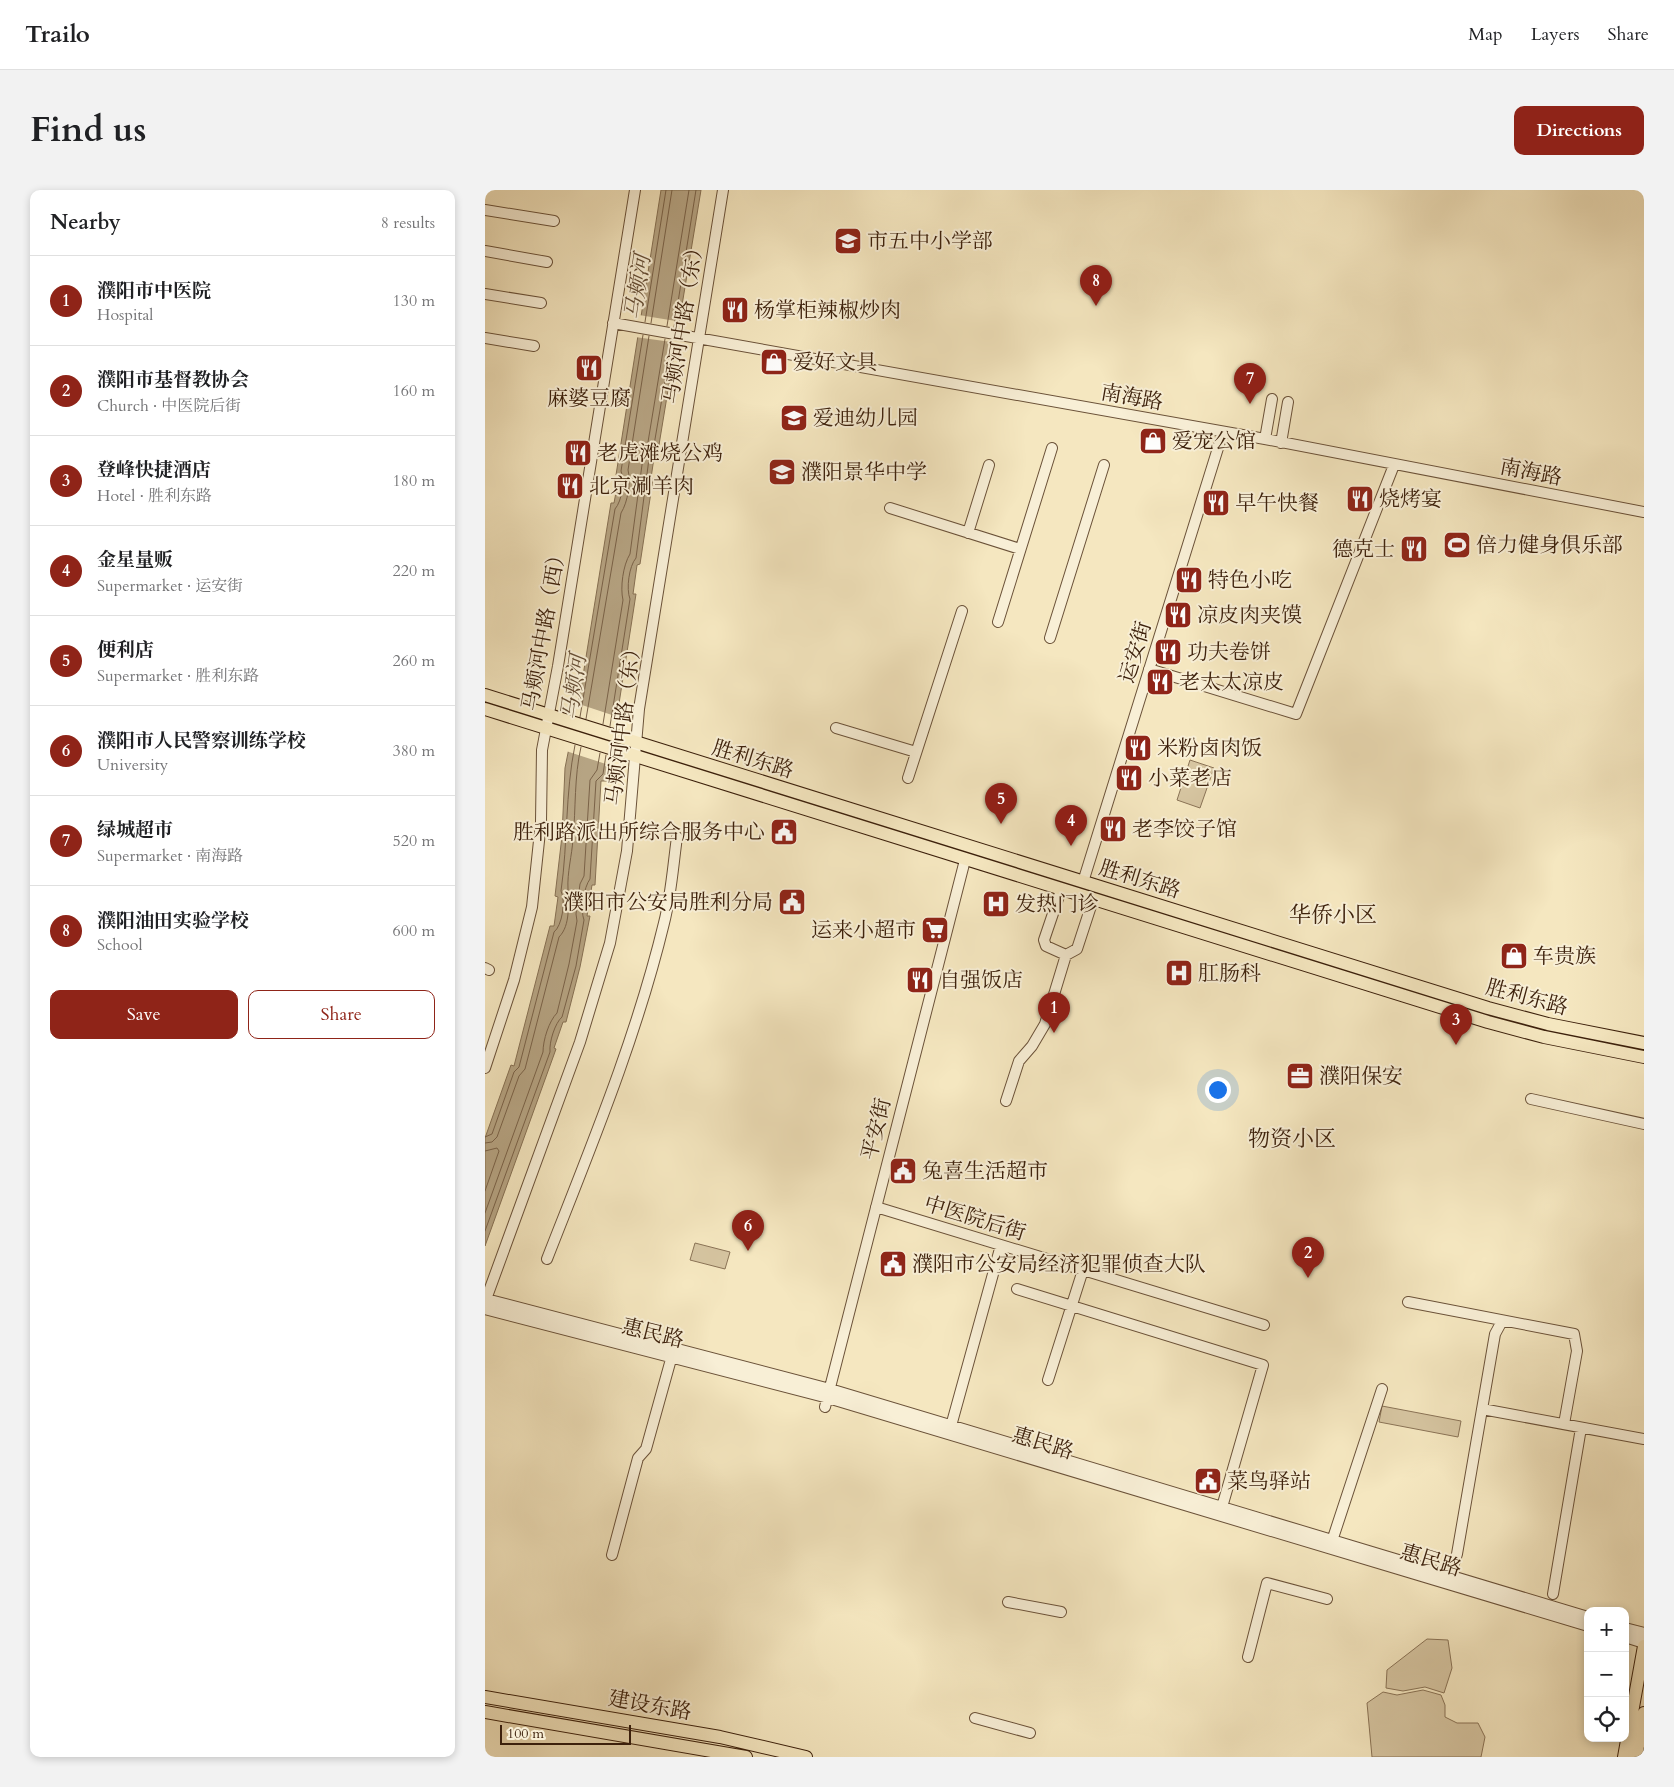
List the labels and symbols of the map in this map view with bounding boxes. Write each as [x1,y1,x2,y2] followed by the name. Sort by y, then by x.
[833,226,863,256] school or university icon: 市五中小学部
[867,227,993,256] place label: 市五中小学部
[656,236,711,406] street label: 马颊河中路（东）
[618,248,659,322] water label: 马颊河
[1080,265,1112,306] pin: 8
[720,295,750,325] restaurant icon: 杨掌柜辣椒炒肉
[754,296,901,325] place label: 杨掌柜辣椒炒肉
[759,347,789,377] shop icon: 爱好文具
[793,348,877,377] place label: 爱好文具
[574,353,604,383] restaurant icon: 麻婆豆腐
[1234,363,1266,404] pin: 7
[1098,378,1165,417] street label: 南海路
[547,384,631,413] place label: 麻婆豆腐
[779,403,809,433] school or university icon: 爱迪幼儿园
[813,404,918,433] place label: 爱迪幼儿园
[1138,426,1168,456] shop icon: 爱宠公馆
[1172,427,1256,456] place label: 爱宠公馆
[563,438,593,468] restaurant icon: 老虎滩烧公鸡
[597,439,723,468] place label: 老虎滩烧公鸡
[1497,452,1565,493] street label: 南海路
[767,457,797,487] school or university icon: 濮阳景华中学
[801,458,927,487] place label: 濮阳景华中学
[555,471,585,501] restaurant icon: 北京涮羊肉
[589,472,694,501] place label: 北京涮羊肉
[1345,484,1375,514] restaurant icon: 烧烤宴
[1379,485,1442,514] place label: 烧烤宴
[1201,488,1231,518] restaurant icon: 早午快餐
[1235,489,1319,518] place label: 早午快餐
[1442,530,1472,560] sports icon: 倍力健身俱乐部
[1476,531,1623,560] place label: 倍力健身俱乐部
[1399,534,1429,564] restaurant icon: 德克士
[1332,535,1395,564] place label: 德克士
[516,543,573,713] street label: 马颊河中路（西）
[1174,565,1204,595] restaurant icon: 特色小吃
[1208,566,1292,595] place label: 特色小吃
[1163,600,1193,630] restaurant icon: 凉皮肉夹馍
[1197,601,1302,630] place label: 凉皮肉夹馍
[1112,618,1159,687] street label: 运安街
[599,637,648,807] street label: 马颊河中路（东）
[1153,637,1183,667] restaurant icon: 功夫卷饼
[1187,638,1271,667] place label: 功夫卷饼
[555,648,594,722] water label: 马颊河
[1145,667,1175,697] restaurant icon: 老太太凉皮
[1179,668,1284,697] place label: 老太太凉皮
[708,733,797,786] street label: 胜利东路
[1123,733,1153,763] restaurant icon: 米粉卤肉饭
[1157,734,1262,763] place label: 米粉卤肉饭
[1114,763,1144,793] restaurant icon: 小菜老店
[1148,764,1232,793] place label: 小菜老店
[985,783,1017,824] pin: 5
[1055,805,1087,846] pin: 4
[1098,814,1128,844] restaurant icon: 老李饺子馆
[1132,815,1237,844] place label: 老李饺子馆
[769,817,799,847] public building icon: 胜利路派出所综合服务中心
[513,818,765,847] place label: 胜利路派出所综合服务中心
[1095,853,1184,906] street label: 胜利东路
[777,887,807,917] public building icon: 濮阳市公安局胜利分局
[563,888,773,917] place label: 濮阳市公安局胜利分局
[981,889,1011,919] hospital icon: 发热门诊
[1015,890,1099,919] place label: 发热门诊
[1289,900,1377,930] district label: 华侨小区
[920,915,950,945] supermarket icon: 运来小超市
[811,916,916,945] place label: 运来小超市
[1499,941,1529,971] shop icon: 车贵族
[1533,942,1596,971] place label: 车贵族
[1164,958,1194,988] hospital icon: 肛肠科
[1198,959,1261,988] place label: 肛肠科
[905,965,935,995] restaurant icon: 自强饭店
[939,966,1023,995] place label: 自强饭店
[1483,973,1571,1022] street label: 胜利东路
[1038,992,1070,1033] pin: 1
[1440,1004,1472,1045] pin: 3
[1285,1061,1315,1091] office icon: 濮阳保安
[1319,1062,1403,1091] place label: 濮阳保安
[1205,1077,1231,1103] your location
[855,1095,898,1163] street label: 平安街
[1248,1124,1336,1154] district label: 物资小区
[888,1156,918,1186] public building icon: 兔喜生活超市
[922,1157,1048,1186] place label: 兔喜生活超市
[920,1189,1029,1248] street label: 中医院后街
[732,1210,764,1251] pin: 6
[1292,1237,1324,1278] pin: 2
[878,1249,908,1279] public building icon: 濮阳市公安局经济犯罪侦查大队
[912,1250,1206,1279] place label: 濮阳市公安局经济犯罪侦查大队
[619,1312,687,1355] street label: 惠民路
[1008,1420,1077,1467] street label: 惠民路
[1193,1466,1223,1496] public building icon: 菜鸟驿站
[1227,1467,1311,1496] place label: 菜鸟驿站
[1396,1537,1465,1584] street label: 惠民路
[606,1684,694,1727] street label: 建设东路
[500,1722,631,1745] scale bar

